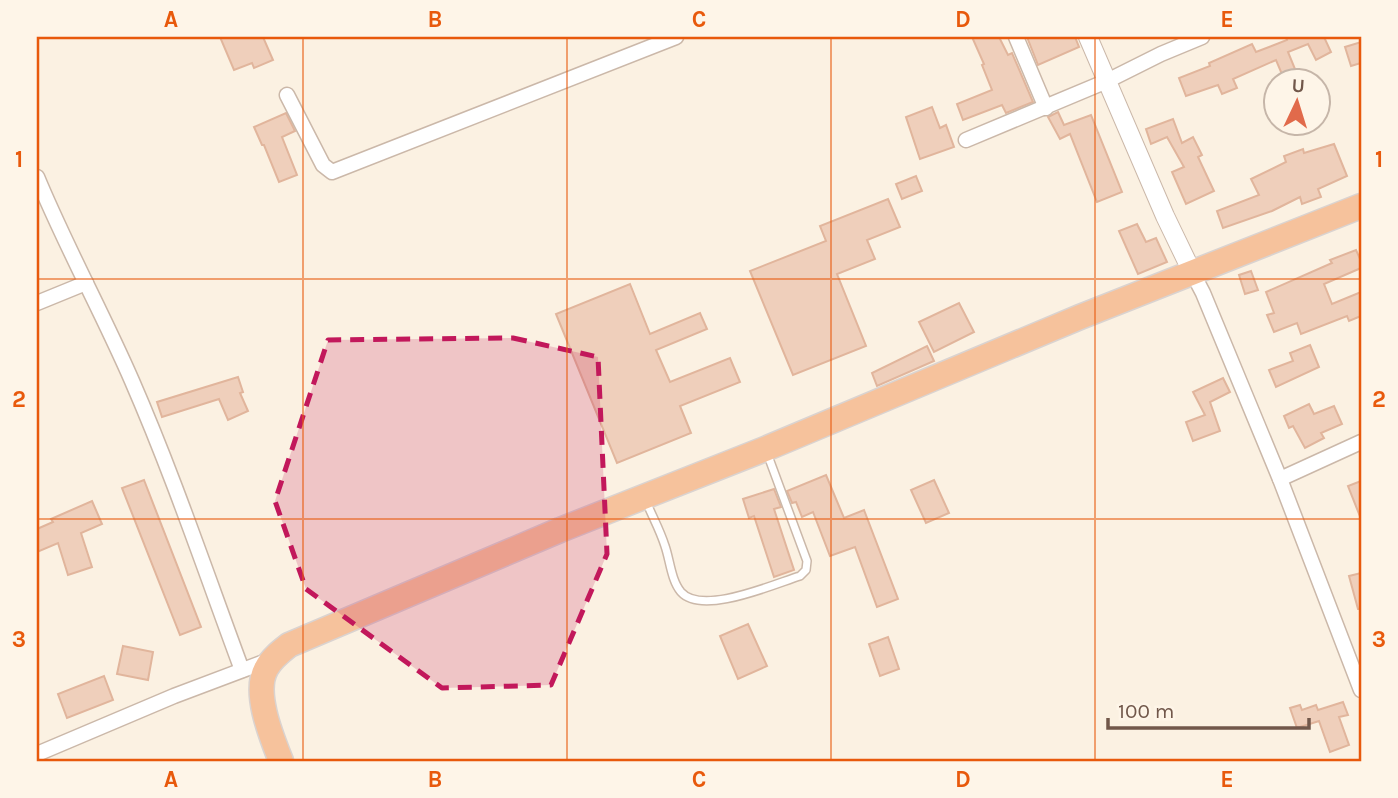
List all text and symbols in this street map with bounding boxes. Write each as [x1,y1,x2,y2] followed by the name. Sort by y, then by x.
[164,6,178,33] text: A
[428,6,442,33] text: B
[692,6,706,33] text: C
[955,6,971,33] text: D
[1220,6,1234,33] text: E
[1262,66,1332,136] north arrow
[1291,75,1305,97] text: U
[15,146,23,173] text: 1
[1375,146,1383,173] text: 1
[12,386,26,413] text: 2
[1372,386,1386,413] text: 2
[12,626,26,653] text: 3
[1372,626,1386,653] text: 3
[1108,686,1309,730] scale bar
[1118,699,1175,723] text: 100 m
[164,766,178,793] text: A
[428,766,442,793] text: B
[692,766,706,793] text: C
[955,766,971,793] text: D
[1220,766,1234,793] text: E

